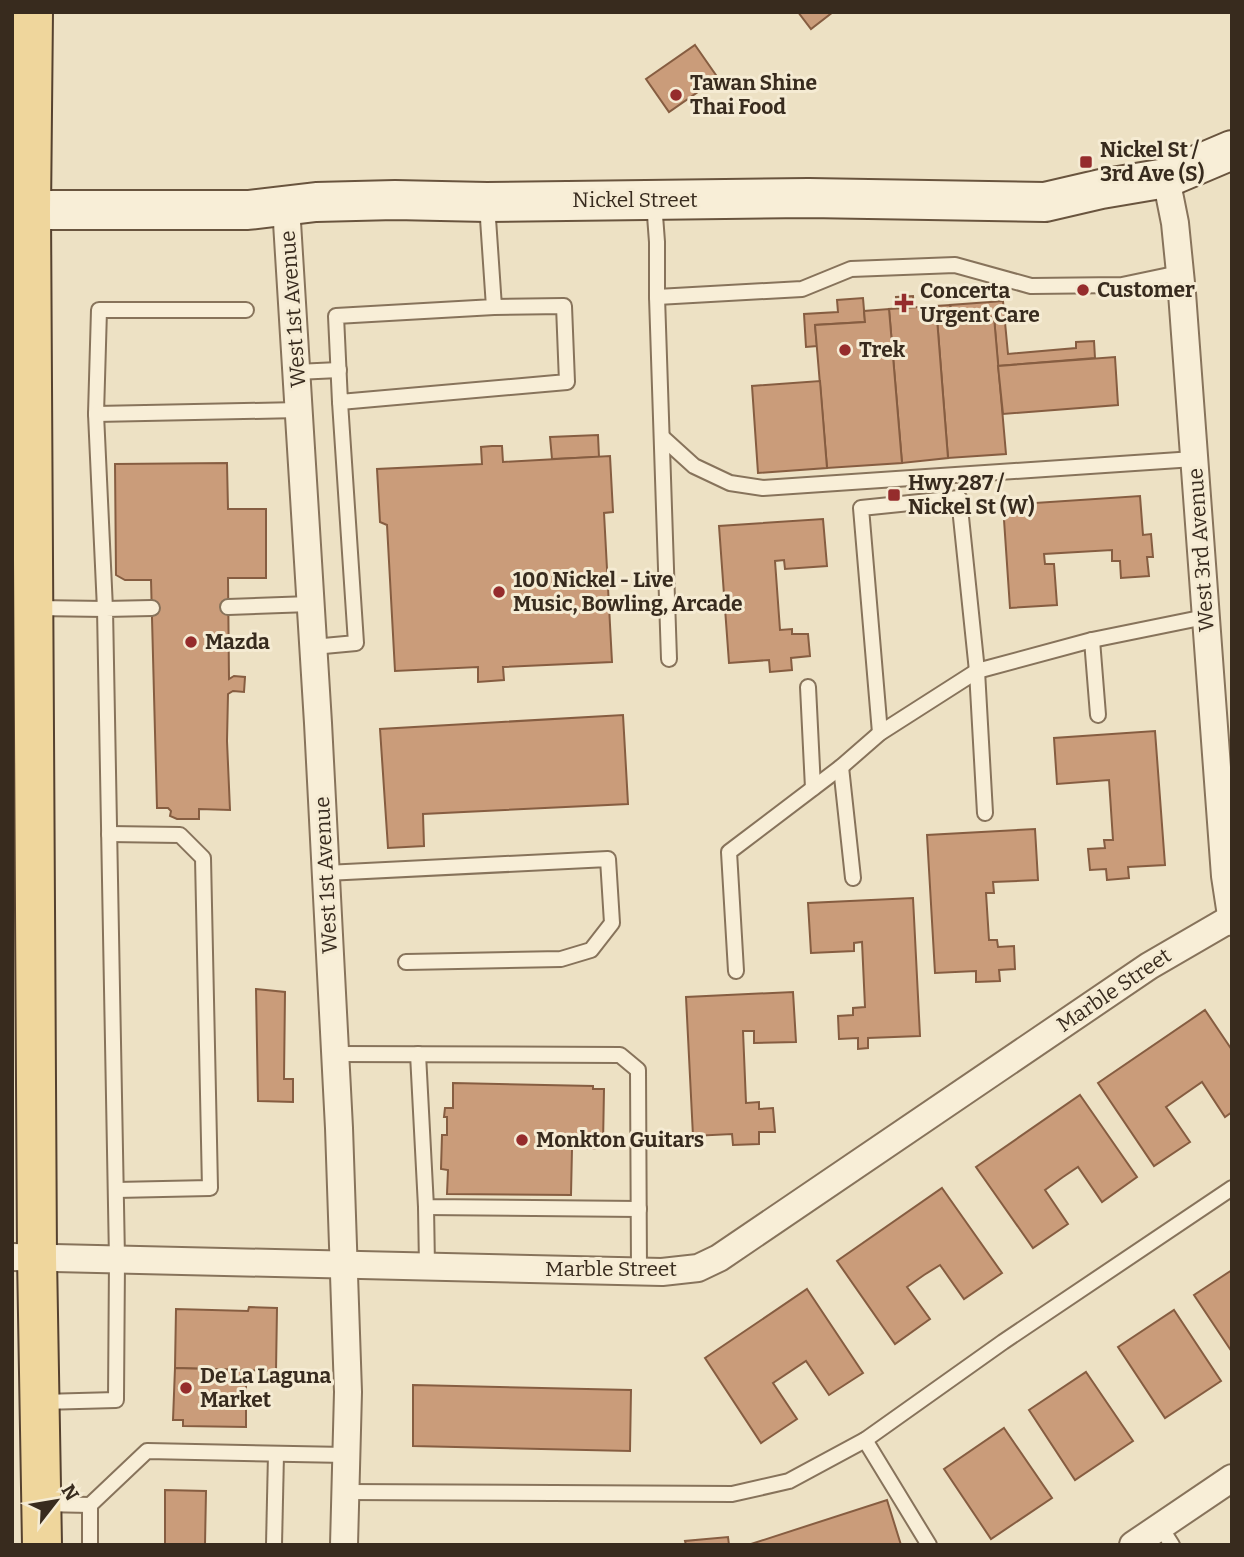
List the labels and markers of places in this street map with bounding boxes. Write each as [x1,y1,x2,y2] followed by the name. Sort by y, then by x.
[690,70,817,120] place label: Tawan Shine Thai Food
[668,87,684,103] marker: Tawan Shine Thai Food
[1100,137,1204,187] place label: Nickel St / 3rd Ave (S)
[1078,154,1094,170] marker: Nickel St / 3rd Ave (S)
[1097,277,1195,303] place label: Customer
[920,278,1040,328] place label: Concerta Urgent Care
[1075,282,1091,298] marker: Customer
[894,293,914,313] marker: Concerta Urgent Care
[859,337,906,363] place label: Trek
[837,342,853,358] marker: Trek
[908,470,1035,520] place label: Hwy 287 / Nickel St (W)
[886,487,902,503] marker: Hwy 287 / Nickel St (W)
[513,567,743,617] place label: 100 Nickel - Live Music, Bowling, Arcade
[491,584,507,600] marker: 100 Nickel - Live Music, Bowling, Arcade
[205,629,270,655] place label: Mazda
[183,634,199,650] marker: Mazda
[536,1127,704,1153] place label: Monkton Guitars
[514,1132,530,1148] marker: Monkton Guitars
[200,1363,332,1413] place label: De La Laguna Market
[178,1380,194,1396] marker: De La Laguna Market

